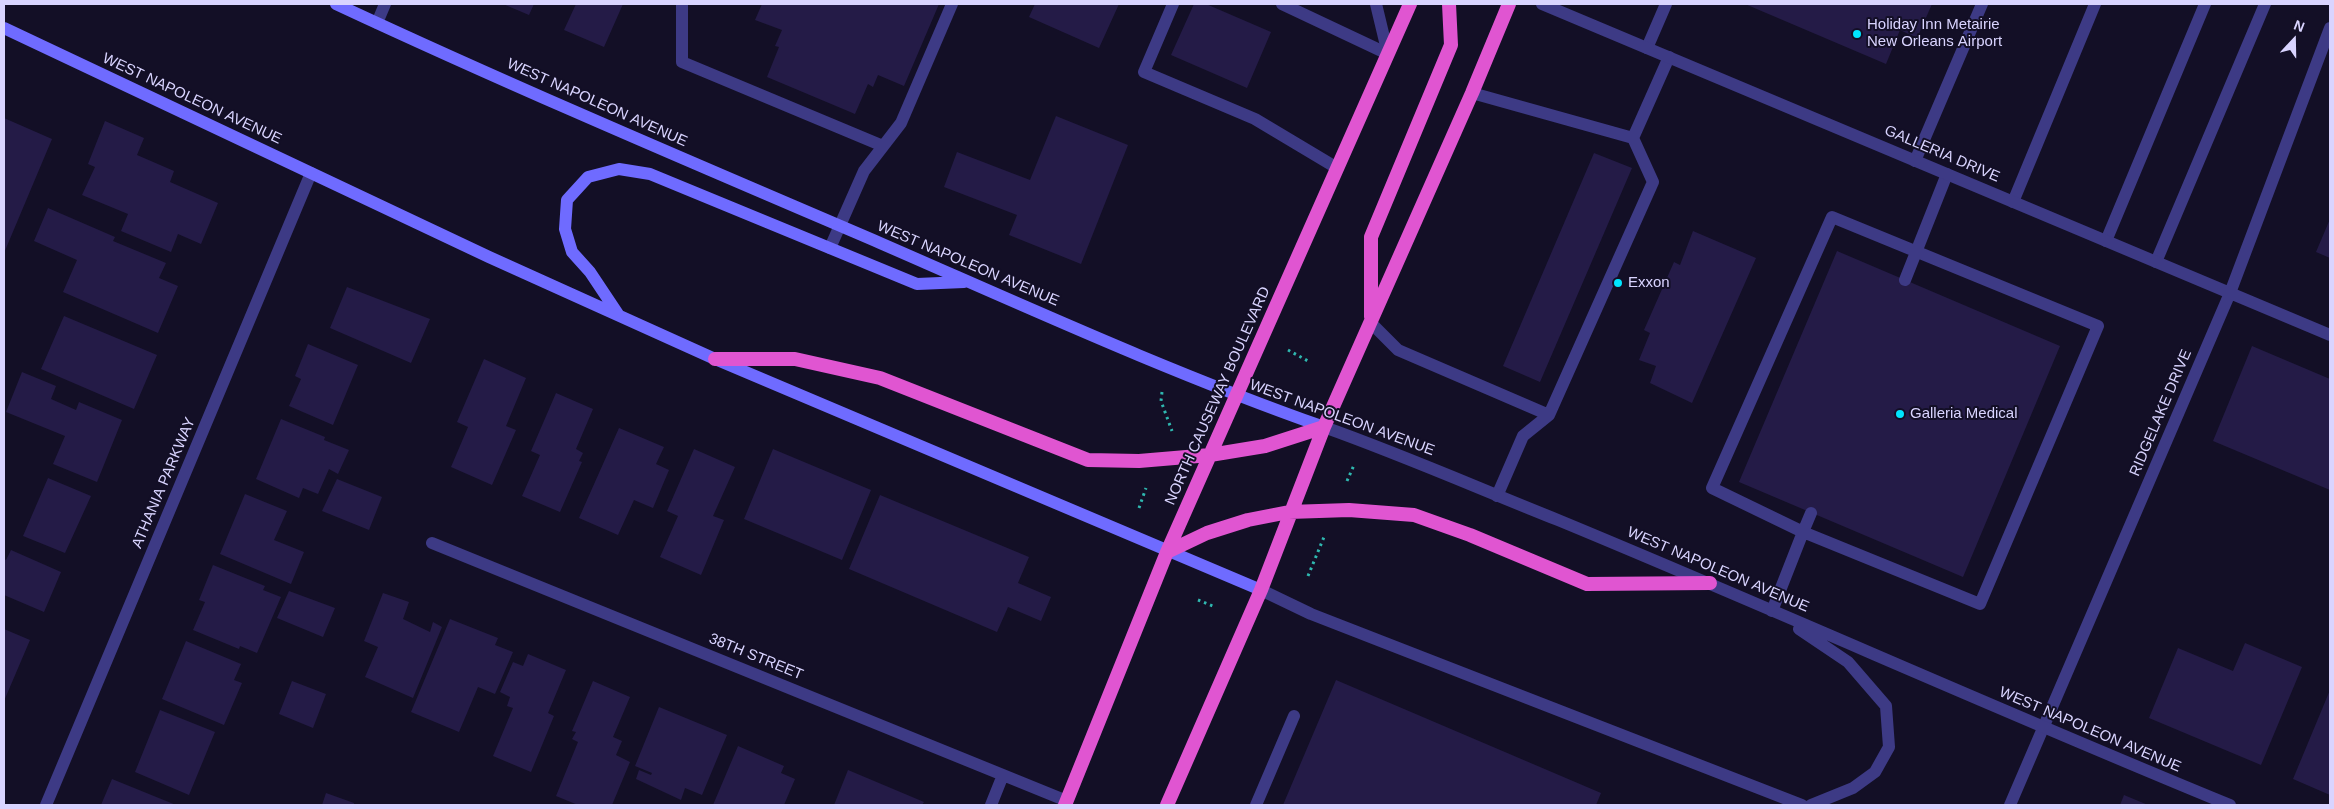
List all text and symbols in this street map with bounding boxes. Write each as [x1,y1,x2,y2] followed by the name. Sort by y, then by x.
[2269,15,2319,65] north arrow
[1867,16,2002,51] place label: Holiday Inn Metairie New Orleans Airport
[2292,17,2307,35] text: N
[1851,28,1863,40] marker: Holiday Inn Metairie New Orleans Airport
[100,50,284,148] street label: WEST NAPOLEON AVENUE
[504,55,690,151] street label: WEST NAPOLEON AVENUE
[1882,122,2002,186] street label: GALLERIA DRIVE
[874,218,1062,310] street label: WEST NAPOLEON AVENUE
[1628,274,1670,292] place label: Exxon
[1612,277,1624,289] marker: Exxon
[1162,284,1274,508] street label: NORTH CAUSEWAY BOULEVARD
[2126,347,2196,479] street label: RIDGELAKE DRIVE
[1247,376,1437,460] street label: WEST NAPOLEON AVENUE
[1910,405,2018,423] place label: Galleria Medical
[1894,408,1906,420] marker: Galleria Medical
[128,415,200,551] street label: ATHANIA PARKWAY
[1624,524,1812,616] street label: WEST NAPOLEON AVENUE
[706,630,806,684] street label: 38TH STREET
[1996,684,2184,776] street label: WEST NAPOLEON AVENUE

